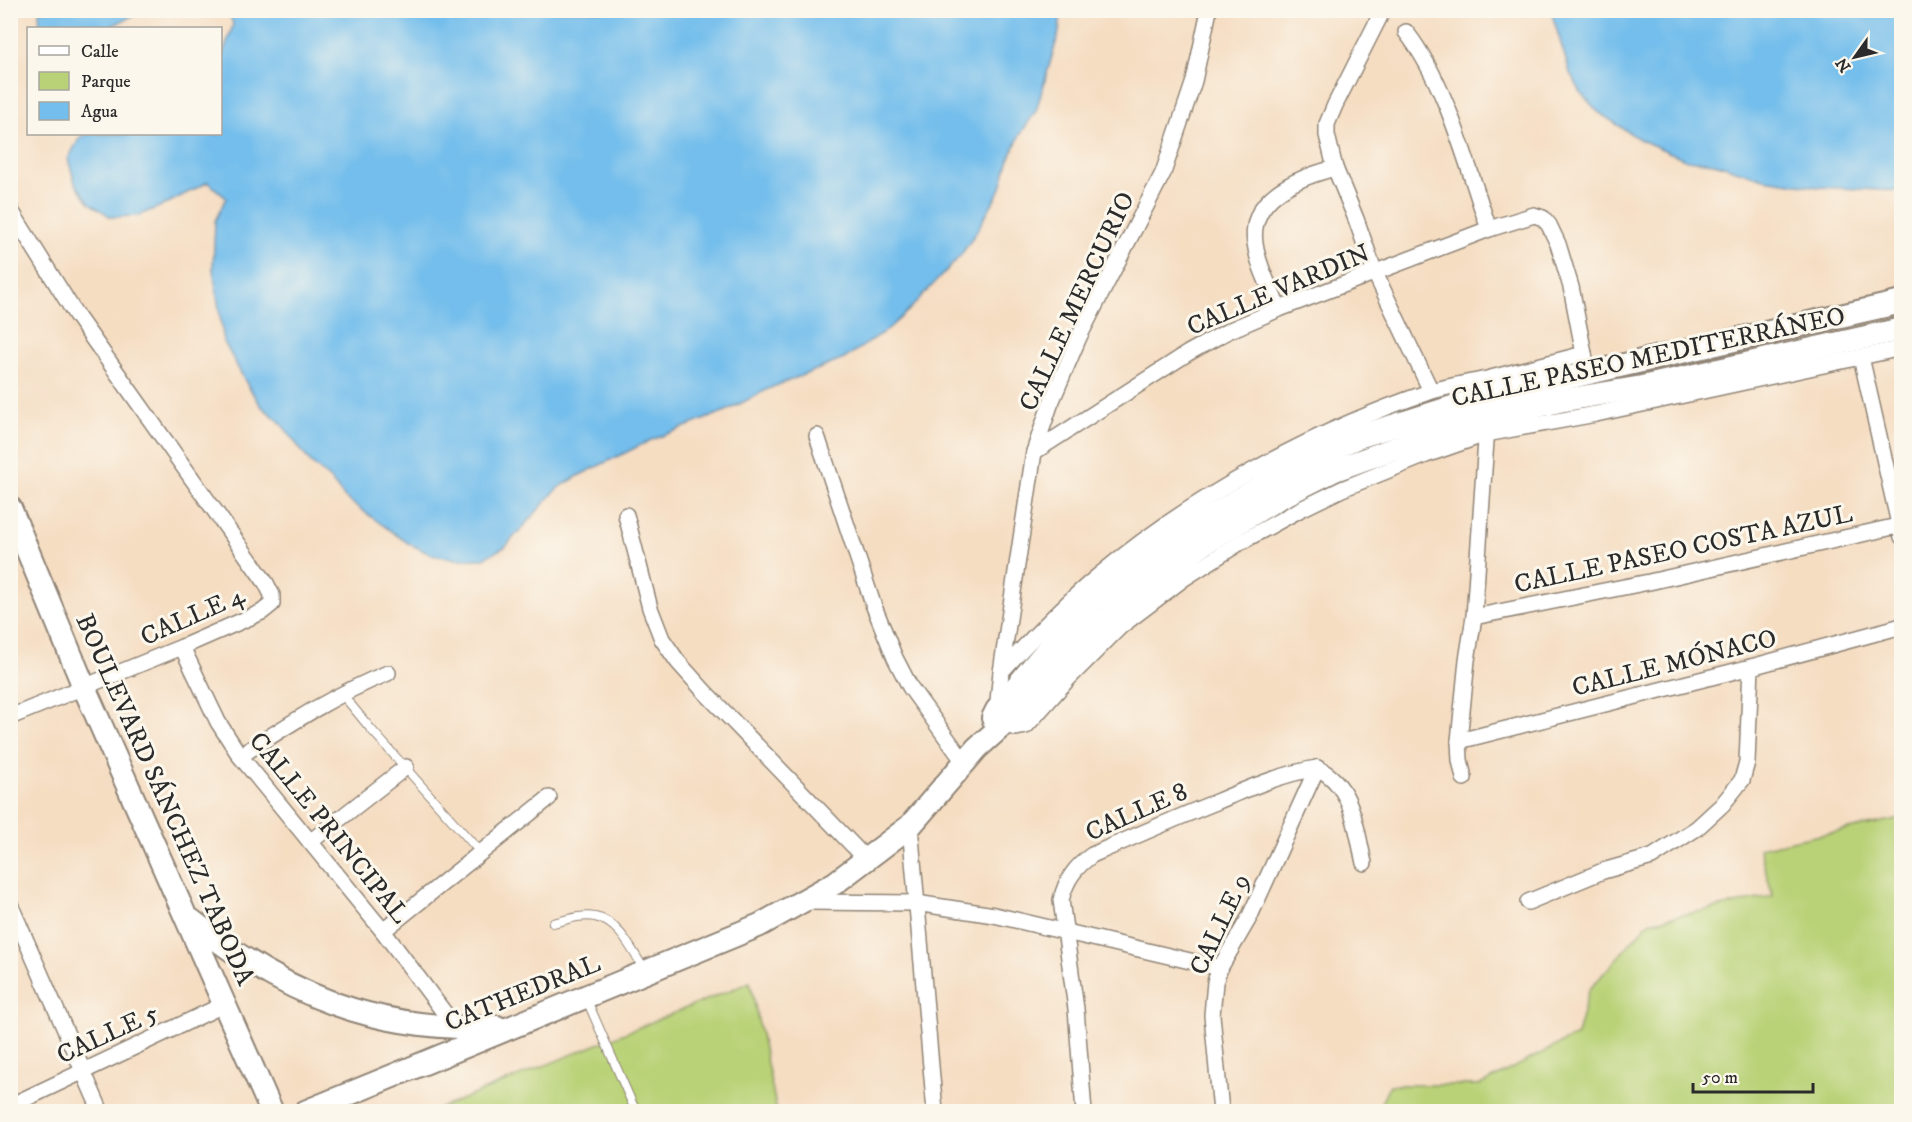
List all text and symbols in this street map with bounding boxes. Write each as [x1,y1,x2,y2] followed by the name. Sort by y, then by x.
[27,27,222,135] legend
[1825,27,1885,87] north arrow
[81,41,119,63] text: Calle
[1831,54,1855,76] text: N
[81,71,131,93] text: Parque
[81,101,118,123] text: Agua
[1012,187,1143,417] street label: CALLE MERCURIO
[1182,237,1375,344] street label: CALLE VARDIN
[1448,299,1848,415] street label: CALLE PASEO MEDITERRÁNEO
[1511,497,1856,601] street label: CALLE PASEO COSTA AZUL
[136,578,251,654] street label: CALLE 4
[68,608,263,991] street label: BOULEVARD SÁNCHEZ TABODA
[1568,621,1780,705] street label: CALLE MÓNACO
[241,725,416,931] street label: CALLE PRINCIPAL
[1080,775,1193,849] street label: CALLE 8
[1183,869,1258,981] street label: CALLE 9
[440,947,605,1040] street label: CATHEDRAL
[52,997,164,1072] street label: CALLE 5
[1693,1056,1813,1094] scale bar
[1702,1067,1738,1089] text: 50 m

